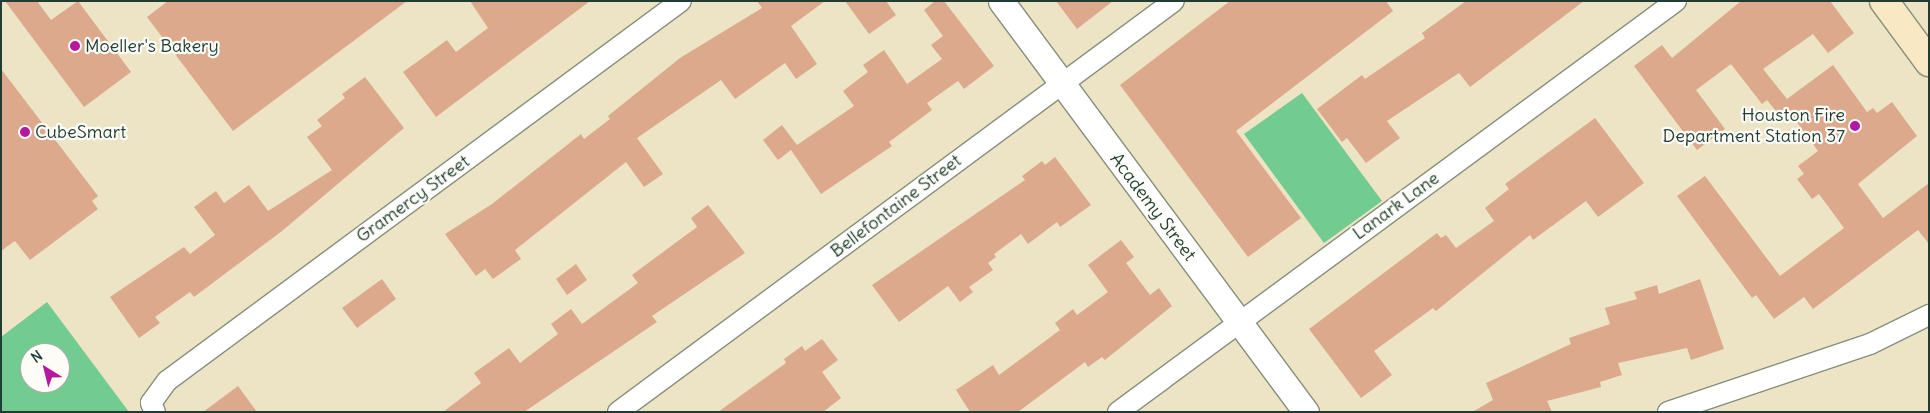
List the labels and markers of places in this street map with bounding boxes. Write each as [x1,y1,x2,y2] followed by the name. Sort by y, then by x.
[85,35,219,57] place label: Moeller's Bakery
[69,40,81,52] marker: Moeller's Bakery
[1662,105,1845,148] place label: Houston Fire Department Station 37
[1849,120,1861,132] marker: Houston Fire Department Station 37
[35,121,126,143] place label: CubeSmart
[19,126,31,138] marker: CubeSmart

